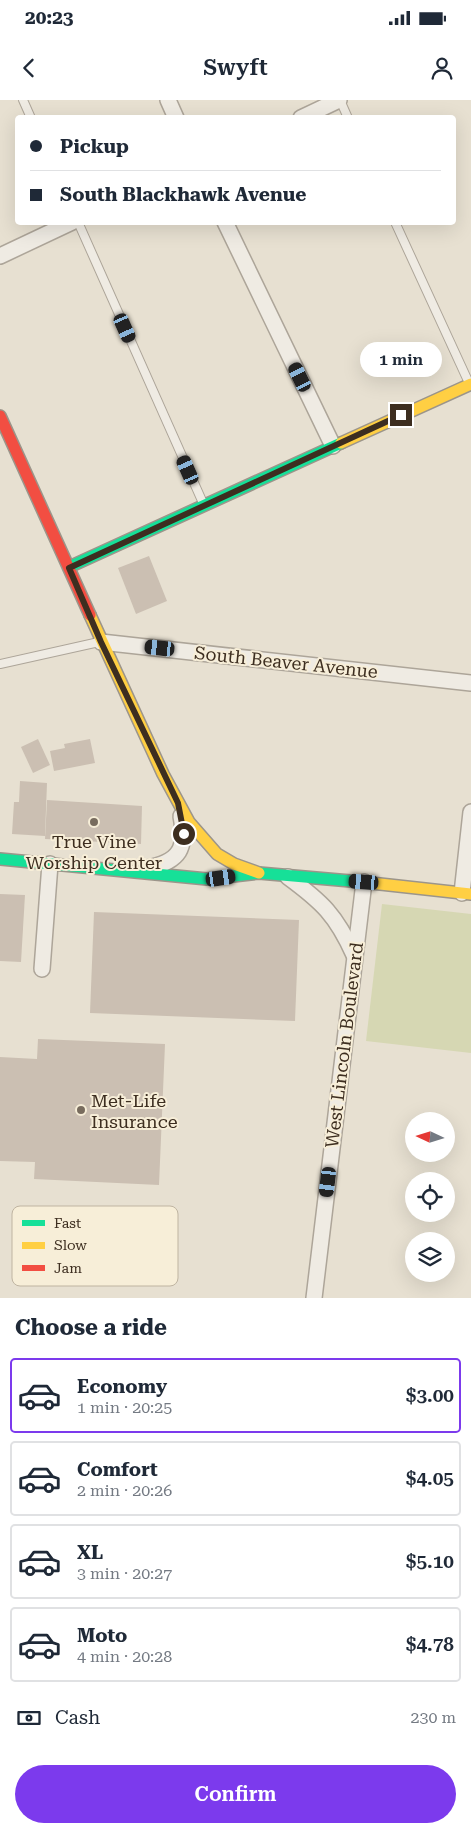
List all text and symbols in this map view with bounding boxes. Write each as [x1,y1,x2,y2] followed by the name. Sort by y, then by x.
[25,6,74,29] text: 20:23
[15,54,43,82] icon: back
[428,54,456,82] icon: person
[203,55,268,80] text: Swyft
[60,135,129,158] text: Pickup
[60,183,306,206] text: South Blackhawk Avenue
[112,311,137,345] car
[360,342,442,378] callout: 1 min
[379,350,423,369] text: 1 min
[286,360,313,394] car
[390,404,412,426] route end
[175,453,200,487] car
[144,639,175,657] car
[193,642,379,682] street label: South Beaver Avenue
[88,816,100,828] marker: True Vine Worship Center
[173,823,195,845] route start
[26,831,162,873] place label: True Vine Worship Center
[205,868,236,888] car
[348,873,379,891] car
[321,941,367,1149] street label: West Lincoln Boulevard
[91,1090,178,1132] place label: Met-Life Insurance
[75,1104,87,1116] marker: Met-Life Insurance
[405,1112,455,1162] north arrow
[405,1112,455,1282] map controls
[318,1166,337,1198] car
[405,1172,455,1222] button: locate
[12,1206,178,1286] legend
[54,1215,81,1231] text: Fast
[405,1232,455,1282] button: layers
[54,1237,87,1253] text: Slow
[54,1260,82,1276] text: Jam
[15,1315,167,1340] text: Choose a ride
[17,1373,62,1418] icon: car
[77,1375,167,1398] text: Economy
[406,1384,454,1407] text: $3.00
[77,1398,172,1417] text: 1 min · 20:25
[17,1456,62,1501] icon: car
[77,1458,158,1481] text: Comfort
[406,1467,454,1490] text: $4.05
[77,1481,172,1500] text: 2 min · 20:26
[17,1539,62,1584] icon: car
[77,1541,103,1564] text: XL
[406,1550,454,1573] text: $5.10
[77,1564,172,1583] text: 3 min · 20:27
[17,1622,62,1667] icon: car
[77,1624,127,1647] text: Moto
[406,1633,454,1656] text: $4.78
[77,1647,172,1666] text: 4 min · 20:28
[15,1704,43,1732] icon: cash
[55,1706,100,1729] text: Cash
[410,1708,456,1727] text: 230 m
[15,1765,456,1823] button: Confirm

